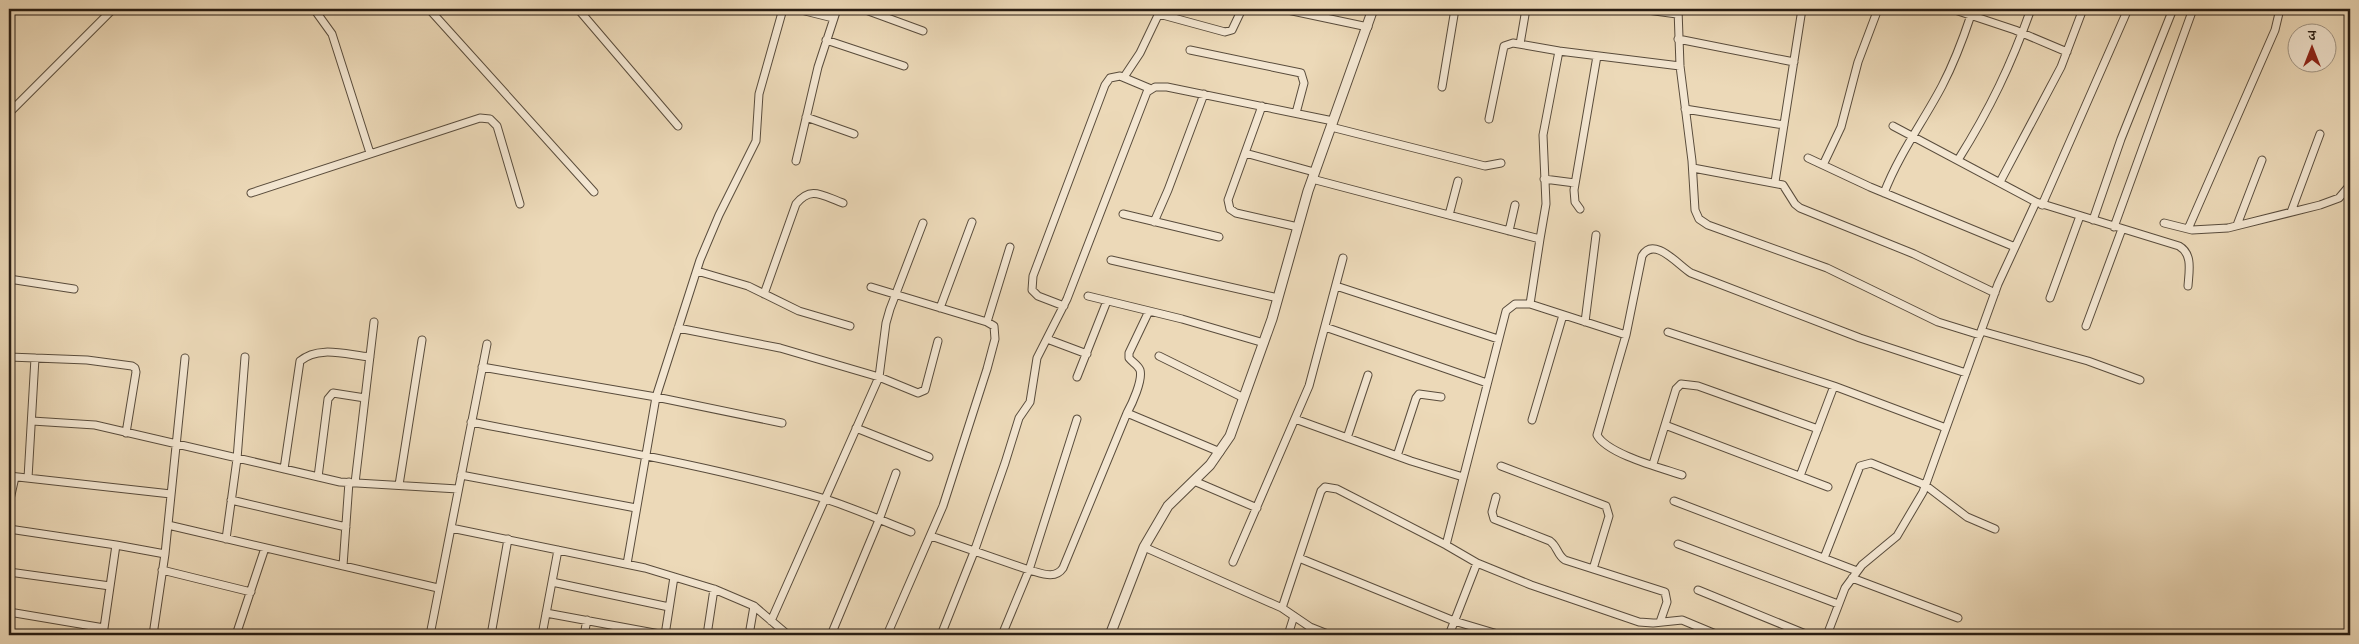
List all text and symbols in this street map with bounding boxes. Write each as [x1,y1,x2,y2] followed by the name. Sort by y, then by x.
[2286,22,2336,72] north arrow
[2307,29,2316,43] text: उ

